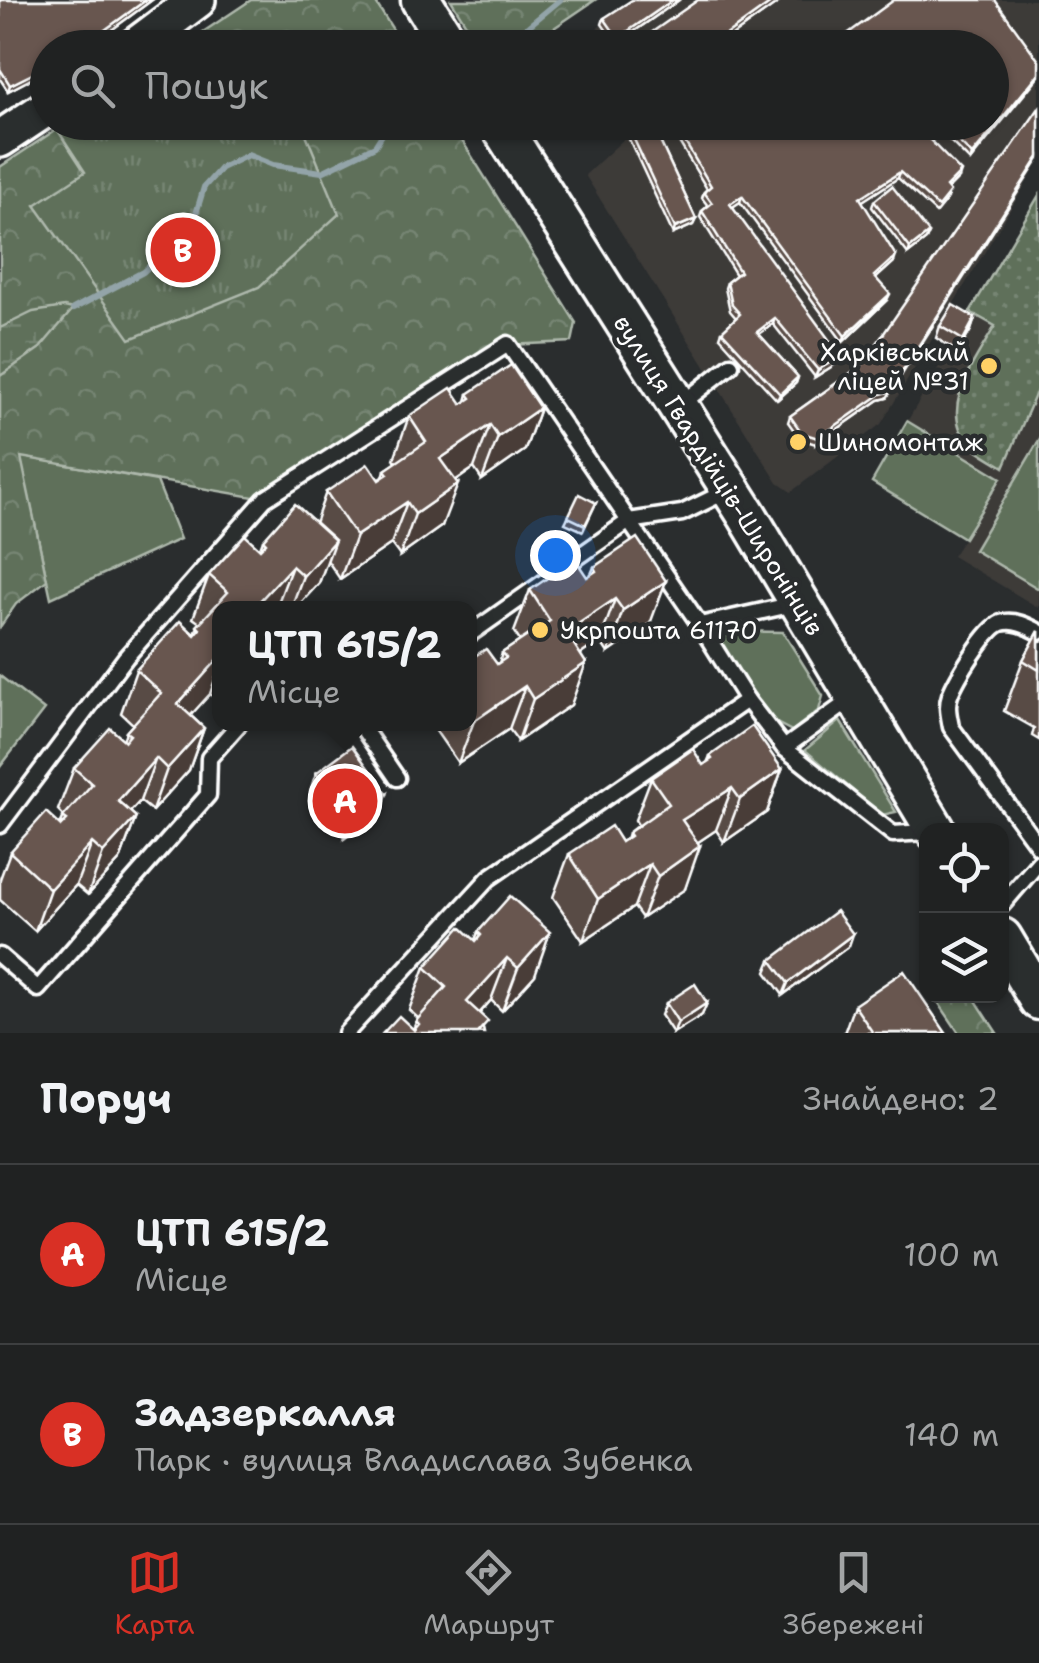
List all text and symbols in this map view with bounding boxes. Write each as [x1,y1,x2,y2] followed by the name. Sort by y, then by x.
[30,30,1009,140] search box
[65,58,120,113] icon: search
[145,60,268,111] text: Пошук
[150,212,216,288] pin: B
[606,308,832,642] street label: вулиця Гвардійців-Широнінців
[820,335,969,398] place label: Харківський ліцей №31
[978,355,1000,377] marker: Харківський ліцей №31
[818,425,984,459] place label: Шиномонтаж
[787,431,809,453] marker: Шиномонтаж
[530,530,581,581] your location
[212,601,477,731] popup
[560,613,758,647] place label: Укрпошта 61170
[247,619,442,670] text: ЦТП 615/2
[529,619,551,641] marker: Укрпошта 61170
[247,670,341,713] text: Місце
[312,764,378,838] pin: A
[919,823,1009,1003] map controls
[919,823,1009,913] button: locate
[919,913,1009,1003] button: layers
[40,1070,172,1126] text: Поруч
[803,1077,999,1120] text: Знайдено: 2
[135,1207,329,1258] text: ЦТП 615/2
[60,1233,85,1276] text: A
[903,1233,999,1276] text: 100 m
[135,1258,228,1301] text: Місце
[135,1387,396,1438] text: Задзеркалля
[63,1413,82,1456] text: B
[904,1413,999,1456] text: 140 m
[135,1438,693,1481] text: Парк · вулиця Владислава Зубенка
[114,1545,195,1643] tab: Карта
[423,1545,554,1643] tab: Маршрут
[783,1545,925,1643] tab: Збережені

